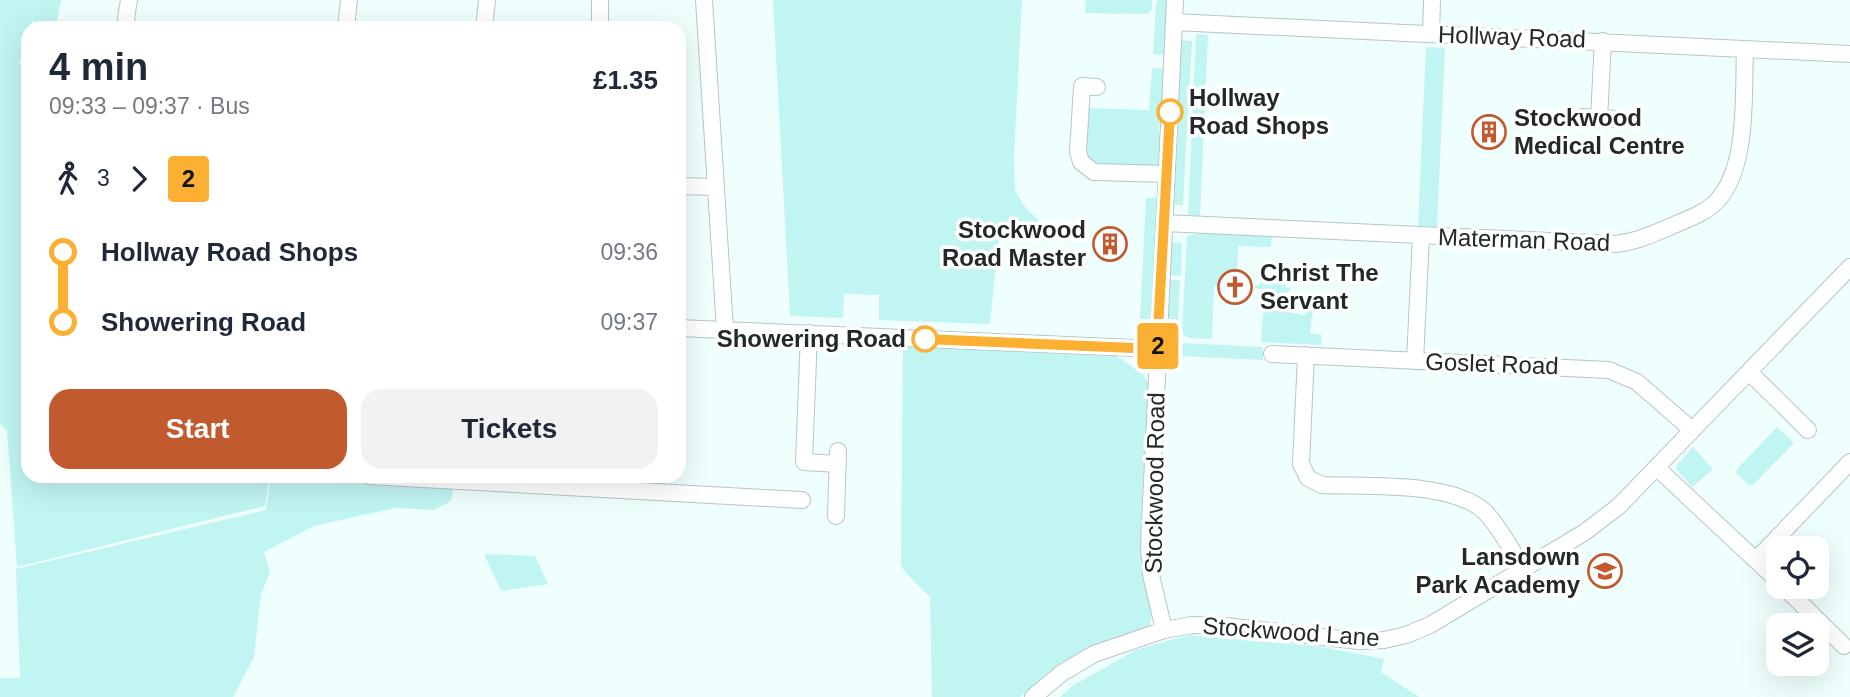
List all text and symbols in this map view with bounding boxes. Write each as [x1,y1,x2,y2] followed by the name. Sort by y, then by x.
[1438,20,1586,53] street label: Hollway Road
[49,46,148,88] text: 4 min
[593,65,658,95] text: £1.35
[1189,84,1329,139] place label: Hollway Road Shops
[49,93,250,119] text: 09:33 – 09:37 · Bus
[1157,99,1183,125] marker: Hollway Road Shops
[1514,104,1685,159] place label: Stockwood Medical Centre
[1470,113,1508,151] building icon: Stockwood Medical Centre
[49,160,87,198] icon: walk
[120,160,158,198] icon: forward
[97,165,110,191] text: 3
[182,165,195,192] text: 2
[942,216,1086,271] place label: Stockwood Road Master
[1438,223,1610,256] street label: Materman Road
[1091,225,1129,263] building icon: Stockwood Road Master
[101,237,358,267] text: Hollway Road Shops
[600,239,658,265] text: 09:36
[1260,259,1379,314] place label: Christ The Servant
[1216,268,1254,306] church icon: Christ The Servant
[101,307,306,337] text: Showering Road
[600,309,658,335] text: 09:37
[1135,323,1181,369] line badge: 2
[717,325,906,352] place label: Showering Road
[912,326,938,352] marker: Showering Road
[1151,332,1165,359] text: 2
[1425,348,1559,379] street label: Goslet Road
[49,389,347,469] button: Start
[361,389,658,469] button: Tickets
[1139,392,1170,574] street label: Stockwood Road
[1766,536,1829,676] map controls
[1766,536,1829,599] button: locate
[1415,543,1581,598] place label: Lansdown Park Academy
[1586,552,1624,590] school or university icon: Lansdown Park Academy
[1202,612,1380,651] street label: Stockwood Lane
[1766,613,1829,676] button: layers

